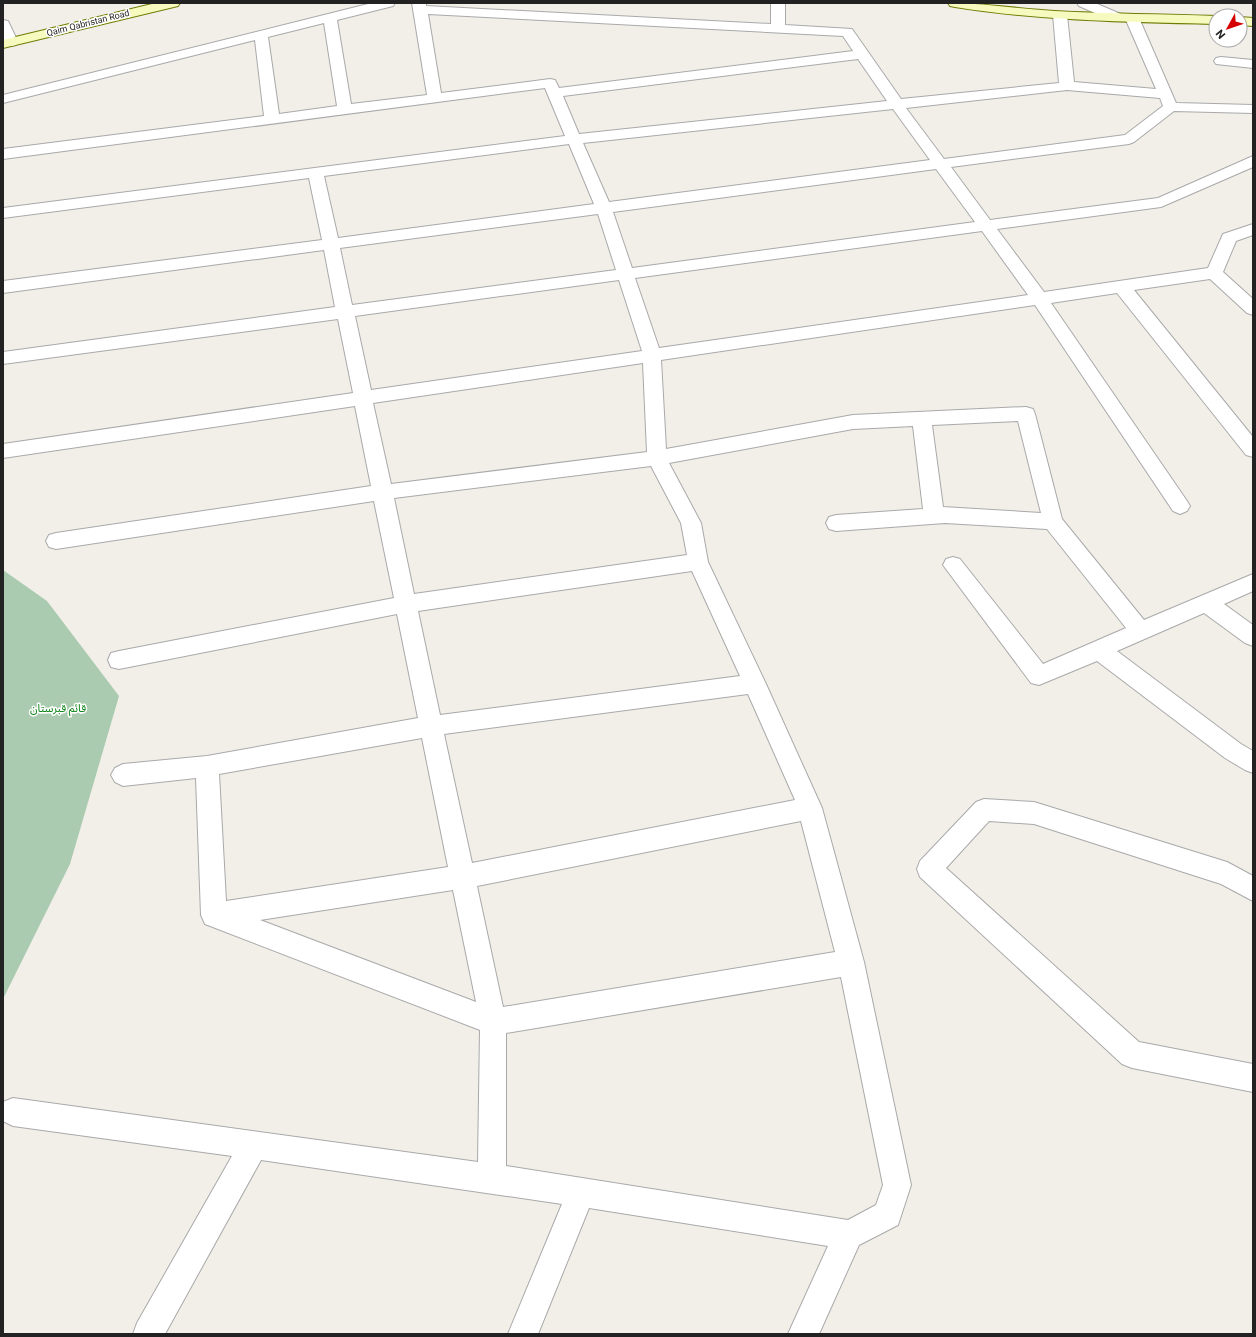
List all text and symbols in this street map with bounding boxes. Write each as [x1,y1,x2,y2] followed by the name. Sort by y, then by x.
[45,8,131,38] street label: Qaim Qabristan Road
[1208,8,1248,48] north arrow
[1213,27,1228,41] text: N
[30,702,86,717] park label: قائم قبرستان

